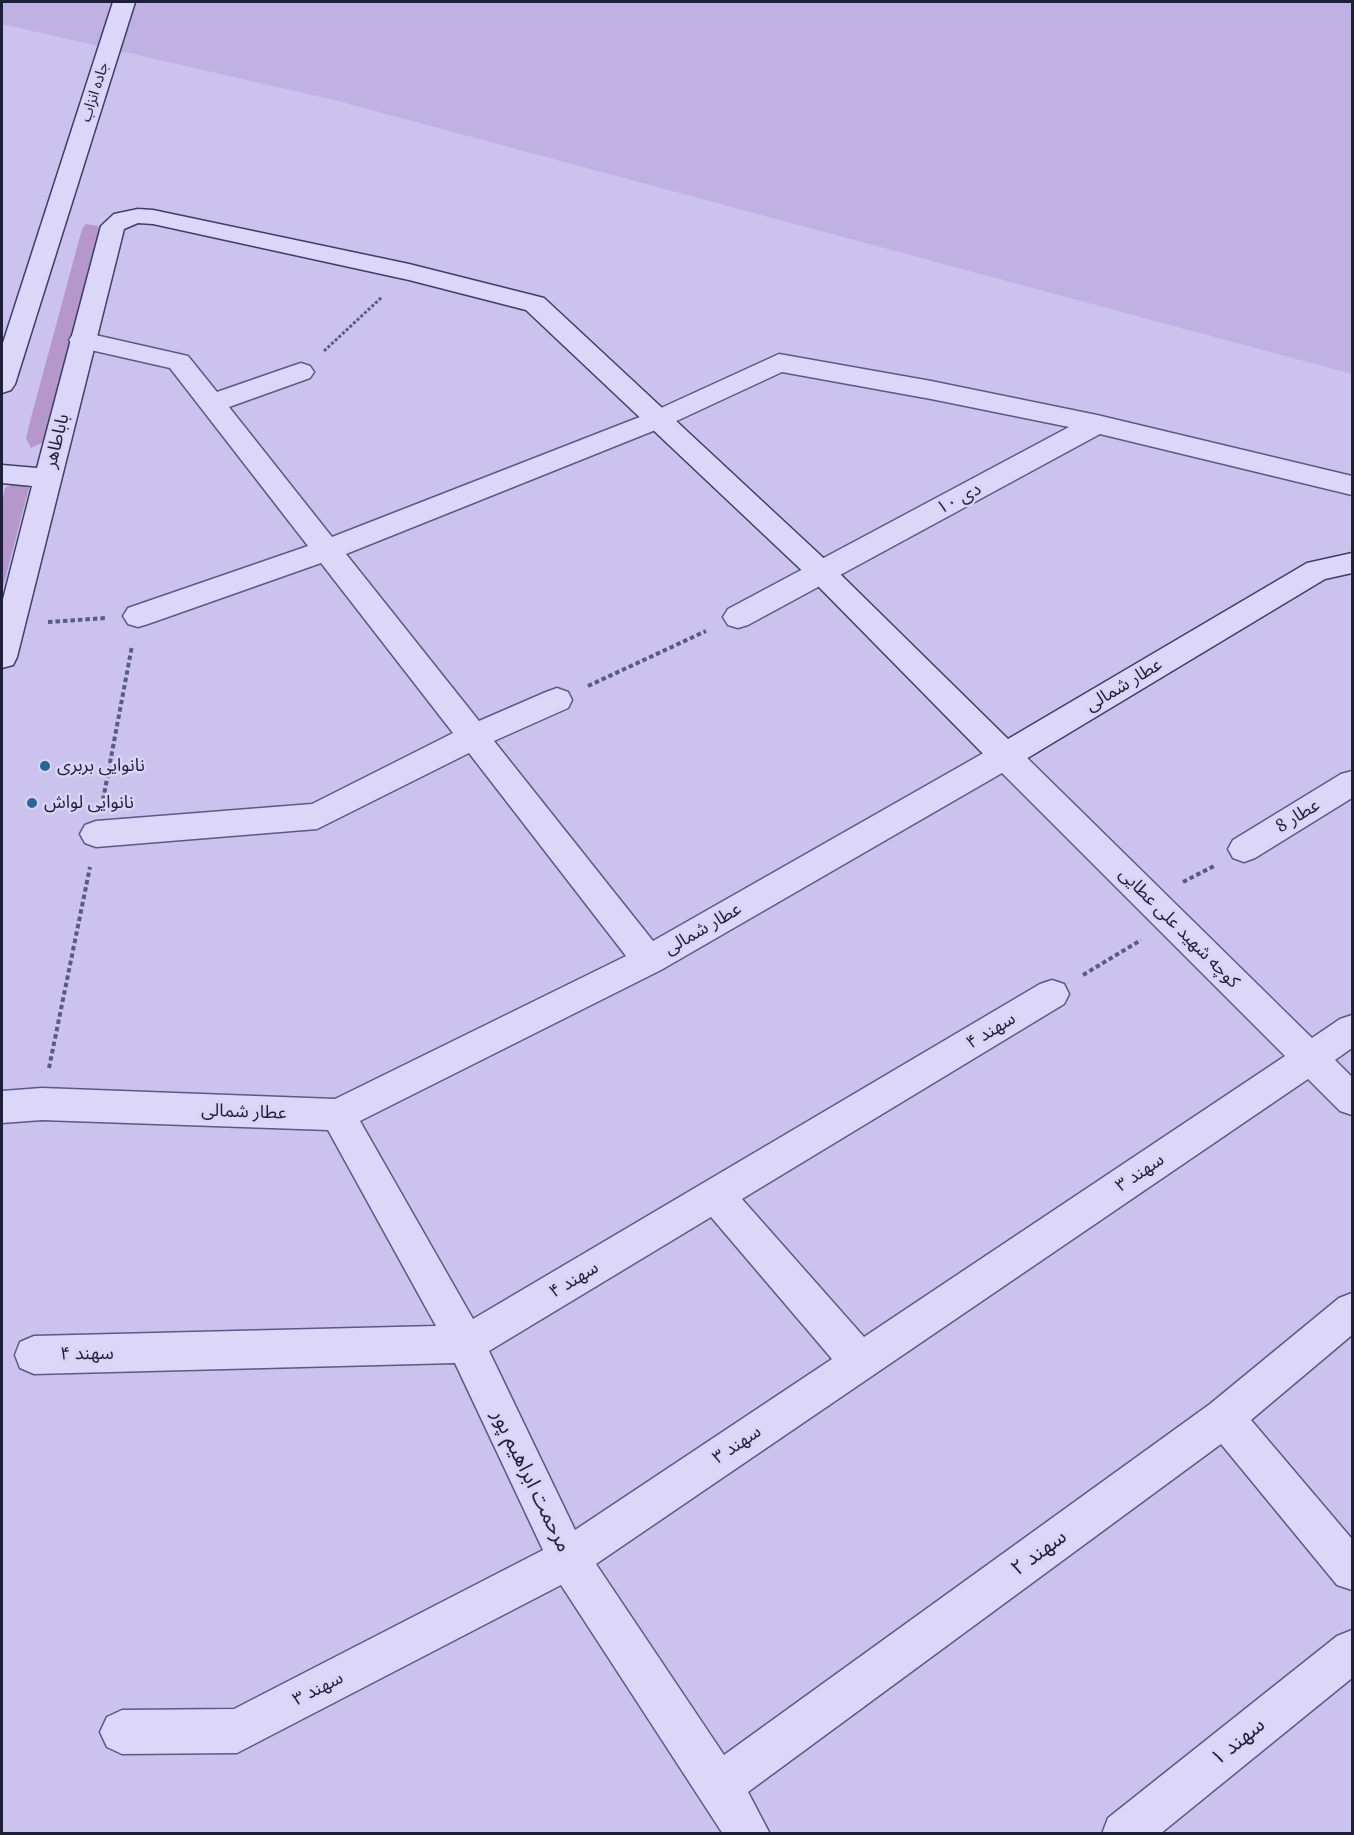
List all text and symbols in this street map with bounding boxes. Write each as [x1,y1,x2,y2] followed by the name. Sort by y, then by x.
[77,60,113,124] street label: جاده انزاب
[40,412,74,470] street label: باباطاهر
[933,478,985,520] street label: دی ۱۰
[1082,654,1166,716] street label: عطار شمالی
[57,755,145,777] place label: نانوایی بربری
[38,759,52,773] marker: نانوایی بربری
[44,792,134,814] place label: نانوایی لواش
[1272,794,1324,838] street label: عطار 8
[25,796,39,810] marker: نانوایی لواش
[1114,863,1244,993] street label: کوچه شهید علی عطایی
[660,898,746,960] street label: عطار شمالی
[962,1008,1020,1054] street label: سهند ۴
[201,1100,287,1124] street label: عطار شمالی
[1112,1149,1168,1197] street label: سهند ۳
[545,1257,603,1303] street label: سهند ۴
[60,1343,114,1365] street label: سهند ۴
[486,1406,576,1556] street label: مرحمت ابراهیم پور
[709,1421,765,1469] street label: سهند ۳
[1006,1524,1072,1582] street label: سهند ۲
[289,1667,347,1711] street label: سهند ۳
[1206,1713,1270,1771] street label: سهند ۱

